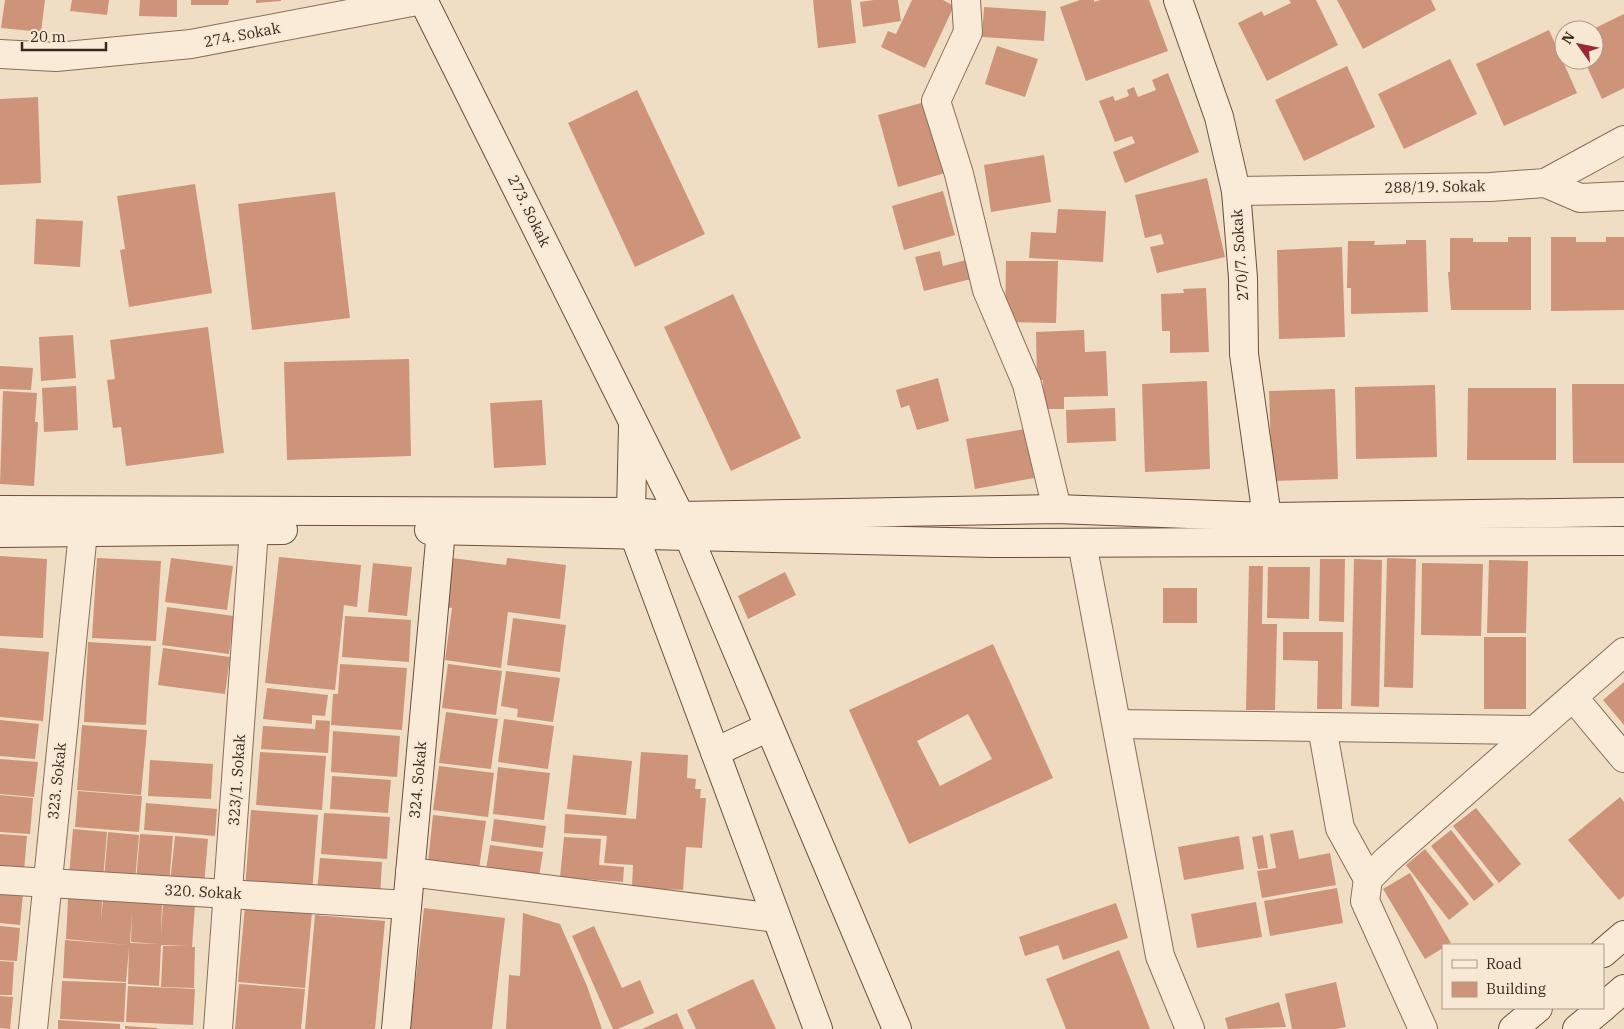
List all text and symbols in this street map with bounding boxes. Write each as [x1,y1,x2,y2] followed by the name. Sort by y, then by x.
[202,18,282,51] street label: 274. Sokak
[22,20,106,52] scale bar
[1554,20,1604,70] north arrow
[30,27,66,46] text: 20 m
[1558,28,1579,47] text: N
[504,172,555,250] street label: 273. Sokak
[1384,176,1486,197] street label: 288/19. Sokak
[1227,208,1252,302] street label: 270/7. Sokak
[224,733,249,827] street label: 323/1. Sokak
[405,740,430,819] street label: 324. Sokak
[43,741,70,820] street label: 323. Sokak
[164,880,242,903] street label: 320. Sokak
[1442,944,1604,1009] legend
[1486,954,1522,973] text: Road
[1486,979,1546,998] text: Building

